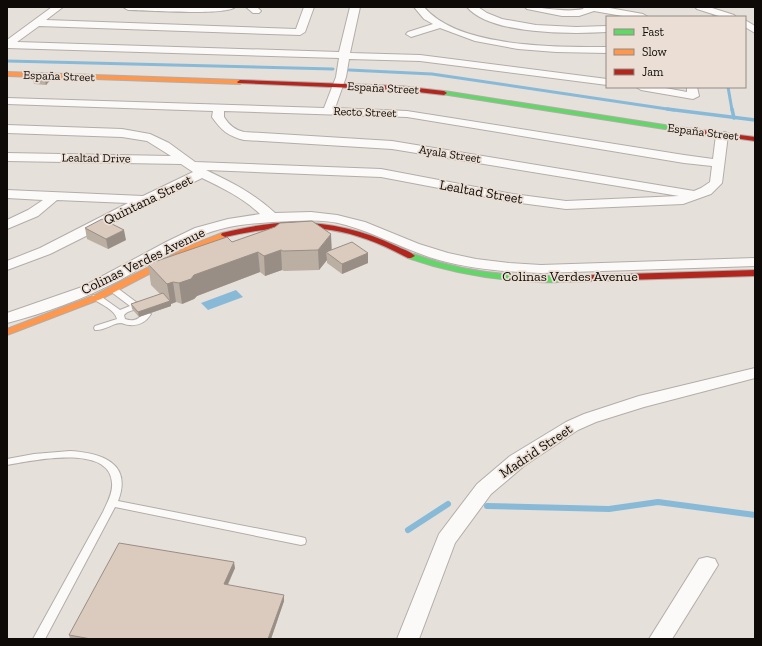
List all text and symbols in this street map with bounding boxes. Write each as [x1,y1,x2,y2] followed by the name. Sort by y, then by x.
[606,16,746,88] legend
[642,25,665,39] text: Fast
[642,45,668,59] text: Slow
[642,65,664,79] text: Jam
[23,68,96,84] street label: España Street
[347,79,420,97] street label: España Street
[333,104,397,120] street label: Recto Street
[667,121,740,143] street label: España Street
[418,142,482,166] street label: Ayala Street
[61,150,131,166] street label: Lealtad Drive
[101,171,196,229] street label: Quintana Street
[438,176,525,208] street label: Lealtad Street
[78,223,208,298] street label: Colinas Verdes Avenue
[502,268,638,285] street label: Colinas Verdes Avenue
[496,420,576,482] street label: Madrid Street

